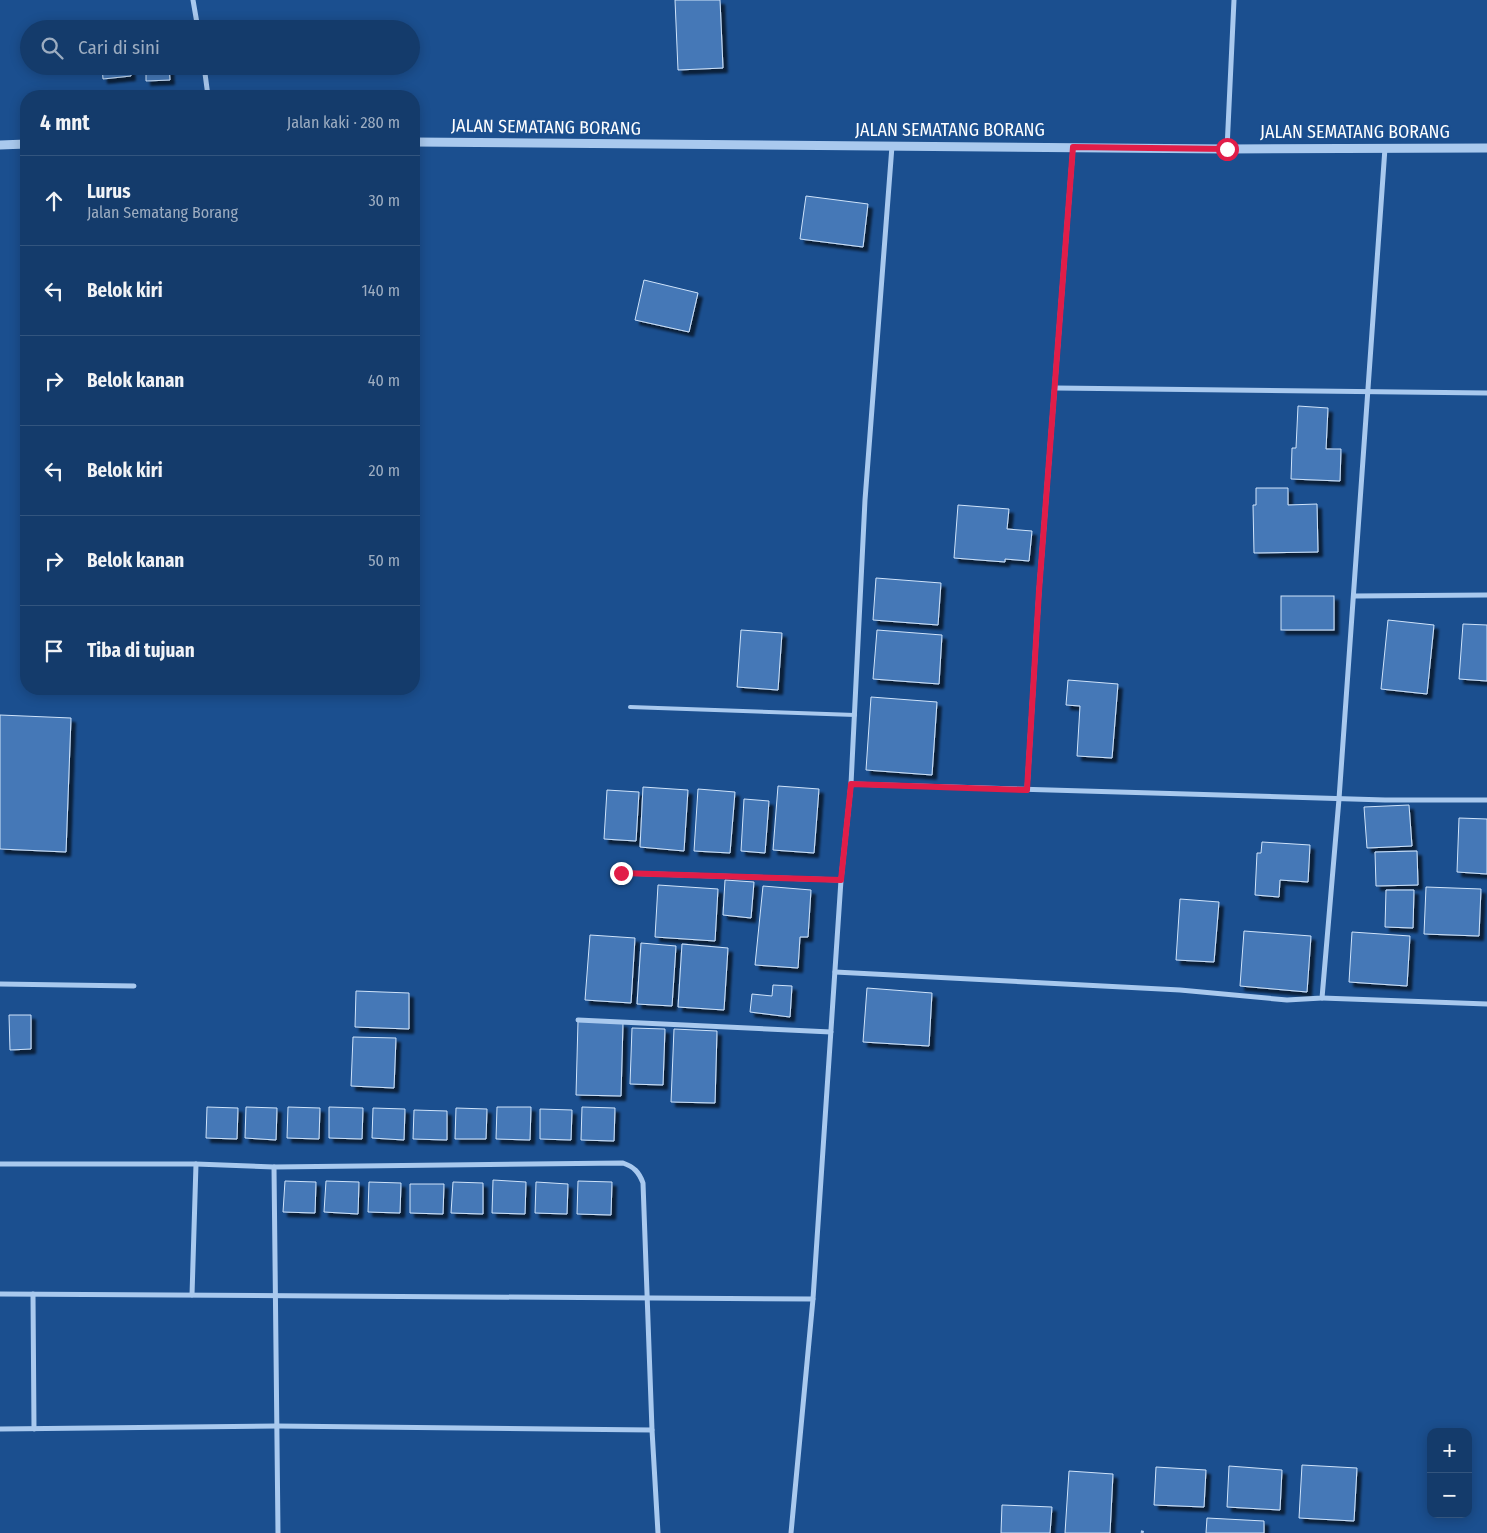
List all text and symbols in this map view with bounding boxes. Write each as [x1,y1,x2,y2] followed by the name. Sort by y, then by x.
[20,20,420,75] search box
[38,34,66,62] icon: search
[78,36,160,59] text: Cari di sini
[40,110,90,136] text: 4 mnt
[287,113,400,132] text: Jalan kaki · 280 m
[451,114,641,140] street label: JALAN SEMATANG BORANG
[855,119,1045,141] street label: JALAN SEMATANG BORANG
[1260,121,1450,143] street label: JALAN SEMATANG BORANG
[1216,138,1239,161] route start
[87,180,131,203] text: Lurus
[40,187,68,215] icon: ahead
[368,191,400,210] text: 30 m
[87,203,238,222] text: Jalan Sematang Borang
[40,277,68,305] icon: left
[87,279,163,302] text: Belok kiri
[362,281,400,300] text: 140 m
[40,367,68,395] icon: right
[87,369,184,392] text: Belok kanan
[368,371,400,390] text: 40 m
[40,457,68,485] icon: left
[87,459,163,482] text: Belok kiri
[369,461,400,480] text: 20 m
[40,547,68,575] icon: right
[87,549,184,572] text: Belok kanan
[368,551,400,570] text: 50 m
[40,637,68,665] icon: arrive
[87,639,195,662] text: Tiba di tujuan
[610,862,633,885] route end
[1427,1428,1472,1518] map controls
[1427,1428,1472,1473] button: +
[1427,1473,1472,1518] button: −

